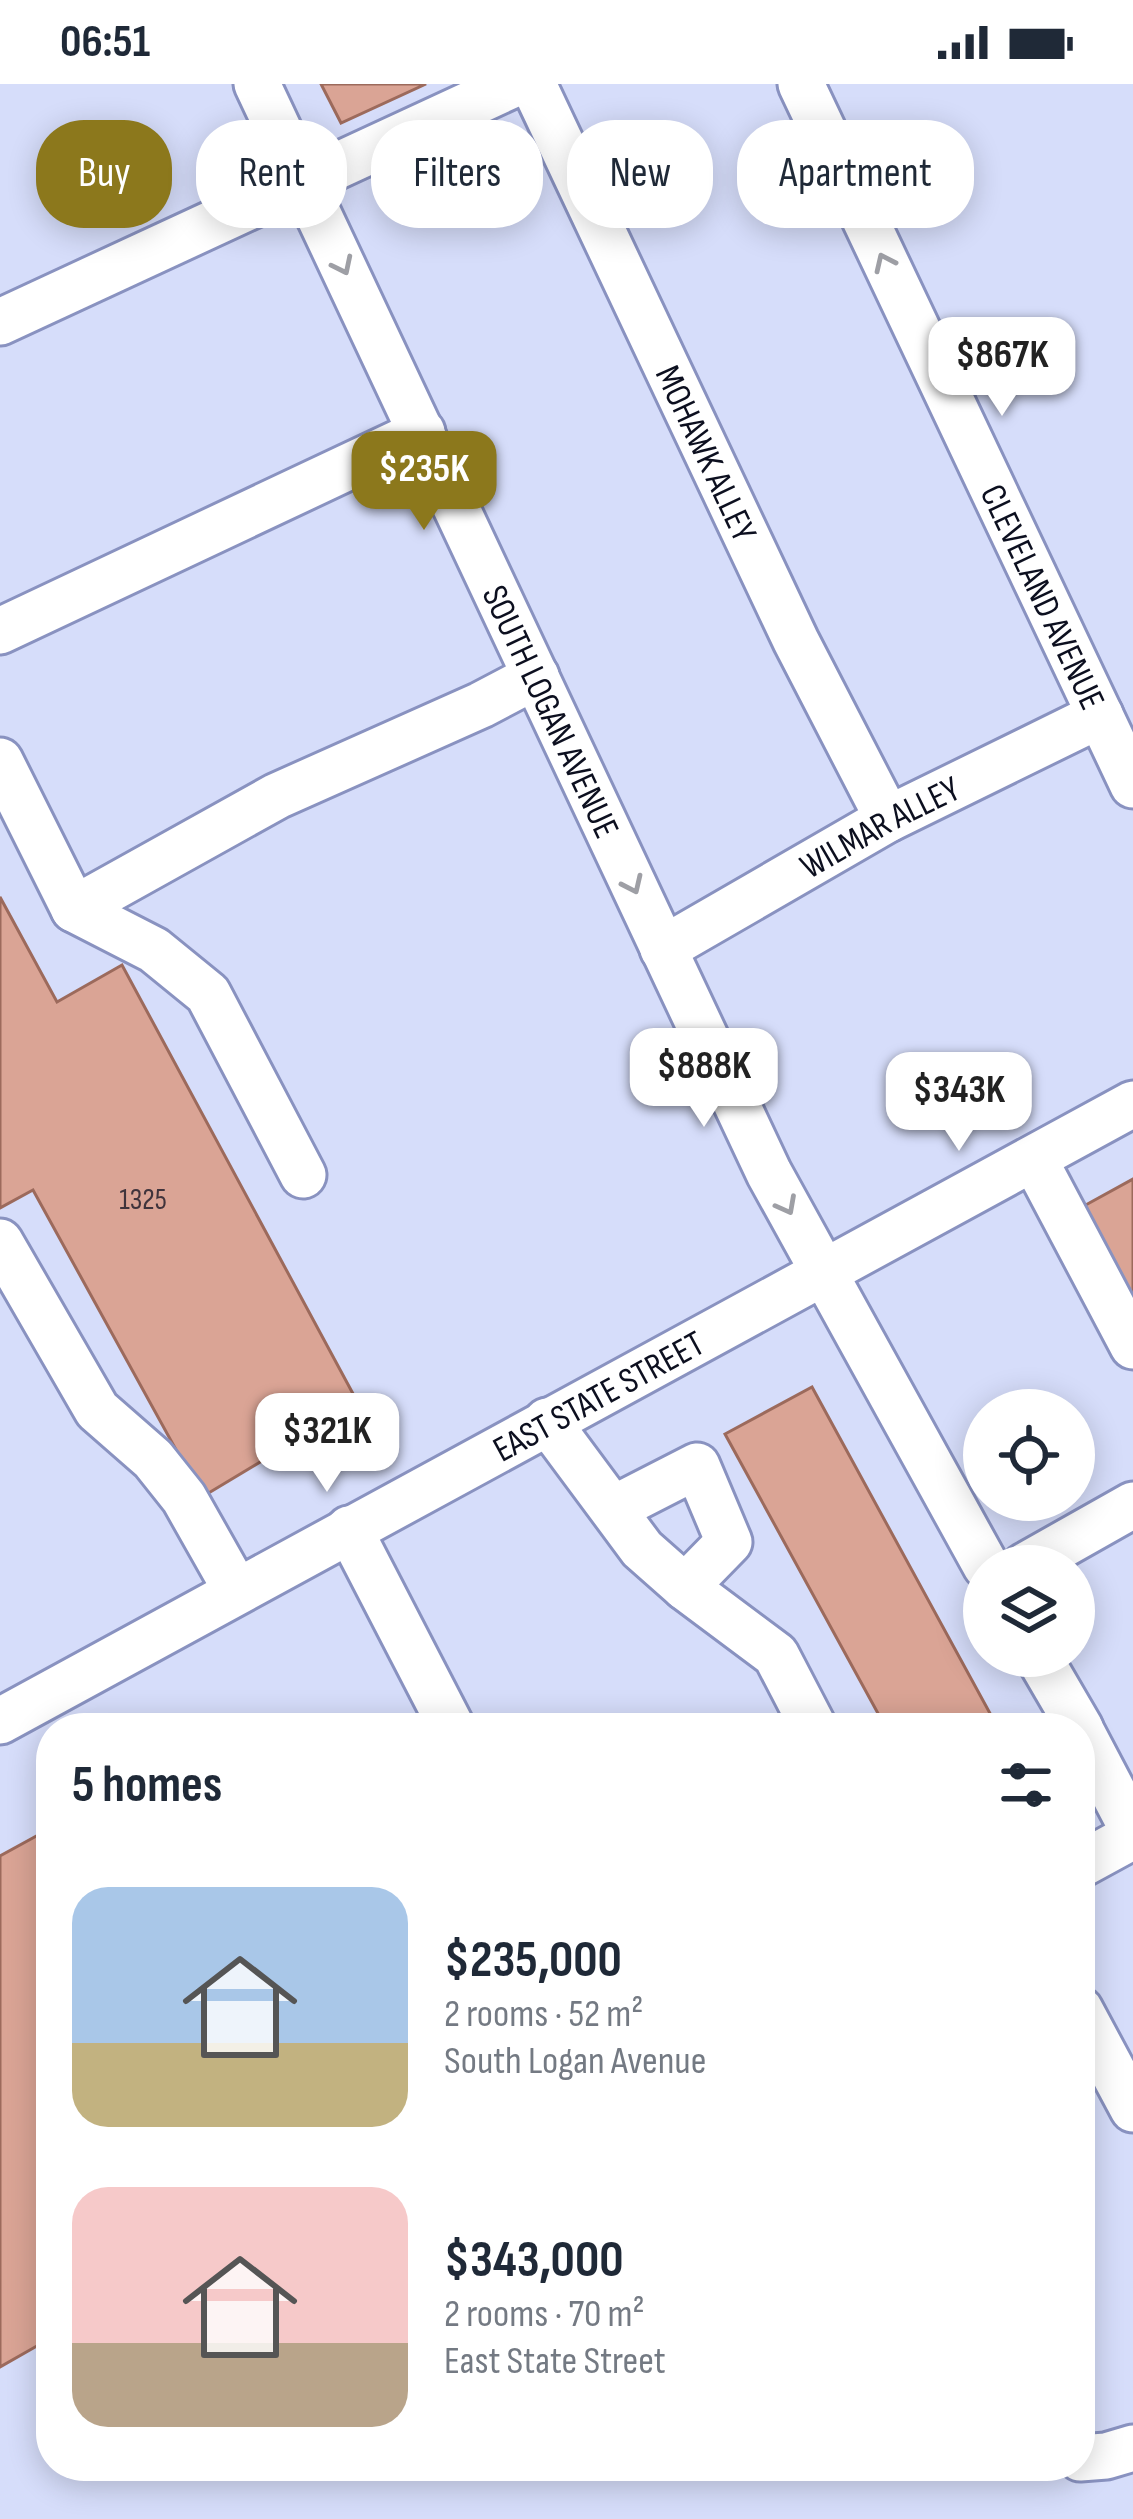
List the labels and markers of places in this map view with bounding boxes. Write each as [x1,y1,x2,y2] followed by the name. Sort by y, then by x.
[918,317,1086,419] pin: $867K
[340,431,508,533] pin: $235K
[620,1028,788,1130] pin: $888K
[875,1052,1043,1154] pin: $343K
[243,1393,411,1495] pin: $321K

